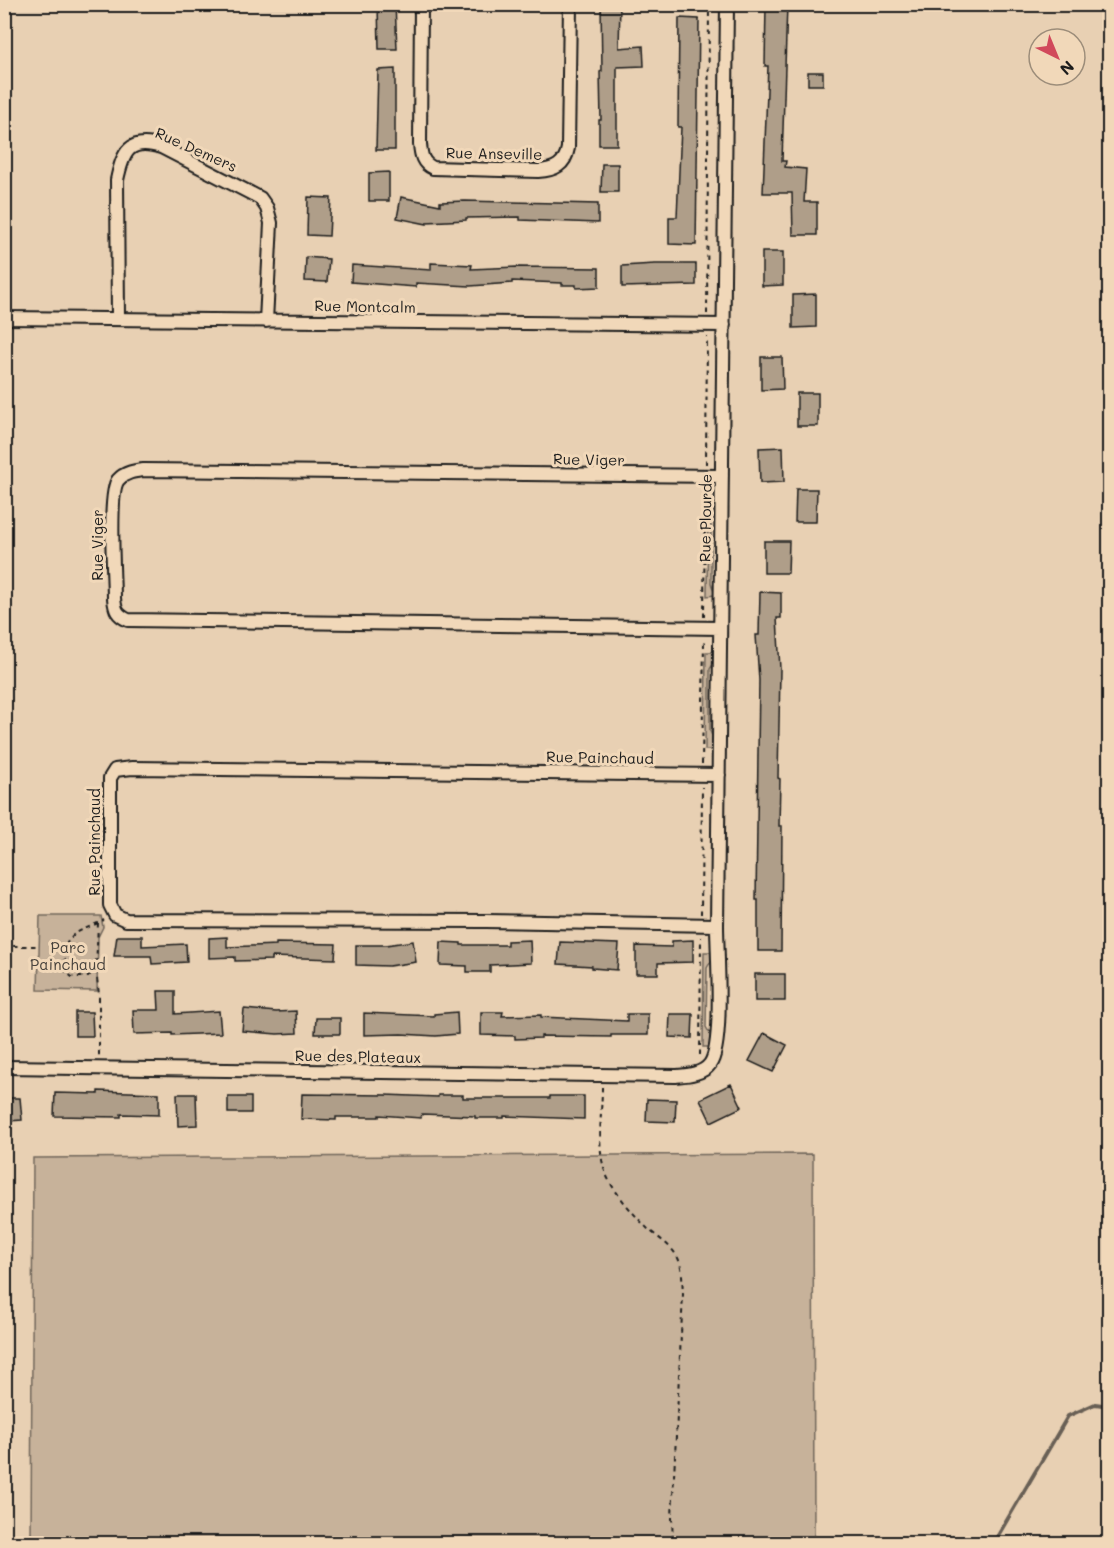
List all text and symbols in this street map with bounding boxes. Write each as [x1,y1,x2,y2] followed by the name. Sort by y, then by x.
[1027,27,1087,87] north arrow
[1056,57,1079,80] text: N
[152,122,240,176] street label: Rue Demers
[446,142,542,164] street label: Rue Anseville
[314,295,416,317] street label: Rue Montcalm
[553,448,625,470] street label: Rue Viger
[694,474,716,562] street label: Rue Plourde
[87,509,107,581] street label: Rue Viger
[546,746,654,768] street label: Rue Painchaud
[84,788,104,896] street label: Rue Painchaud
[30,937,106,974] park label: Parc Painchaud
[295,1045,422,1067] street label: Rue des Plateaux

